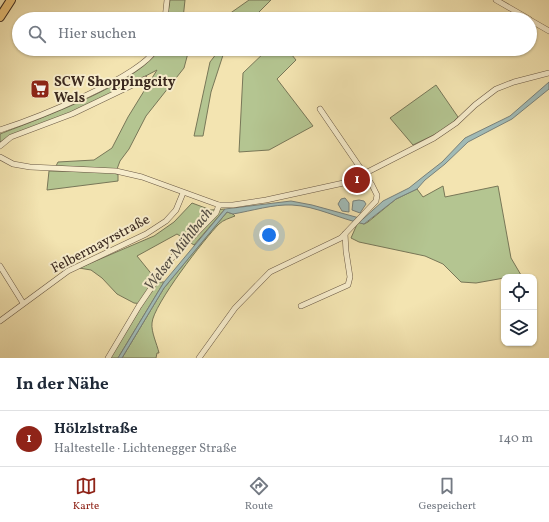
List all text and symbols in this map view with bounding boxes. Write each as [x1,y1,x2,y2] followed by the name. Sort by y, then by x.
[12,12,537,56] search box
[26,23,48,45] icon: search
[58,24,136,45] text: Hier suchen
[54,73,176,108] place label: SCW Shoppingcity Wels
[29,78,51,100] supermarket icon: SCW Shoppingcity Wels
[344,165,370,195] pin: 1
[140,204,218,296] water label: Welser Mühlbach
[48,210,154,278] street label: Felbermayrstraße
[259,225,279,245] your location
[501,274,537,346] map controls
[501,274,537,310] button: locate
[501,310,537,346] button: layers
[16,373,109,396] text: In der Nähe
[54,419,138,440] text: Hölzlstraße
[26,430,32,448] text: 1
[499,430,533,448] text: 140 m
[54,440,237,458] text: Haltestelle · Lichtenegger Straße
[73,475,99,514] tab: Karte
[245,475,273,514] tab: Route
[419,475,476,514] tab: Gespeichert

